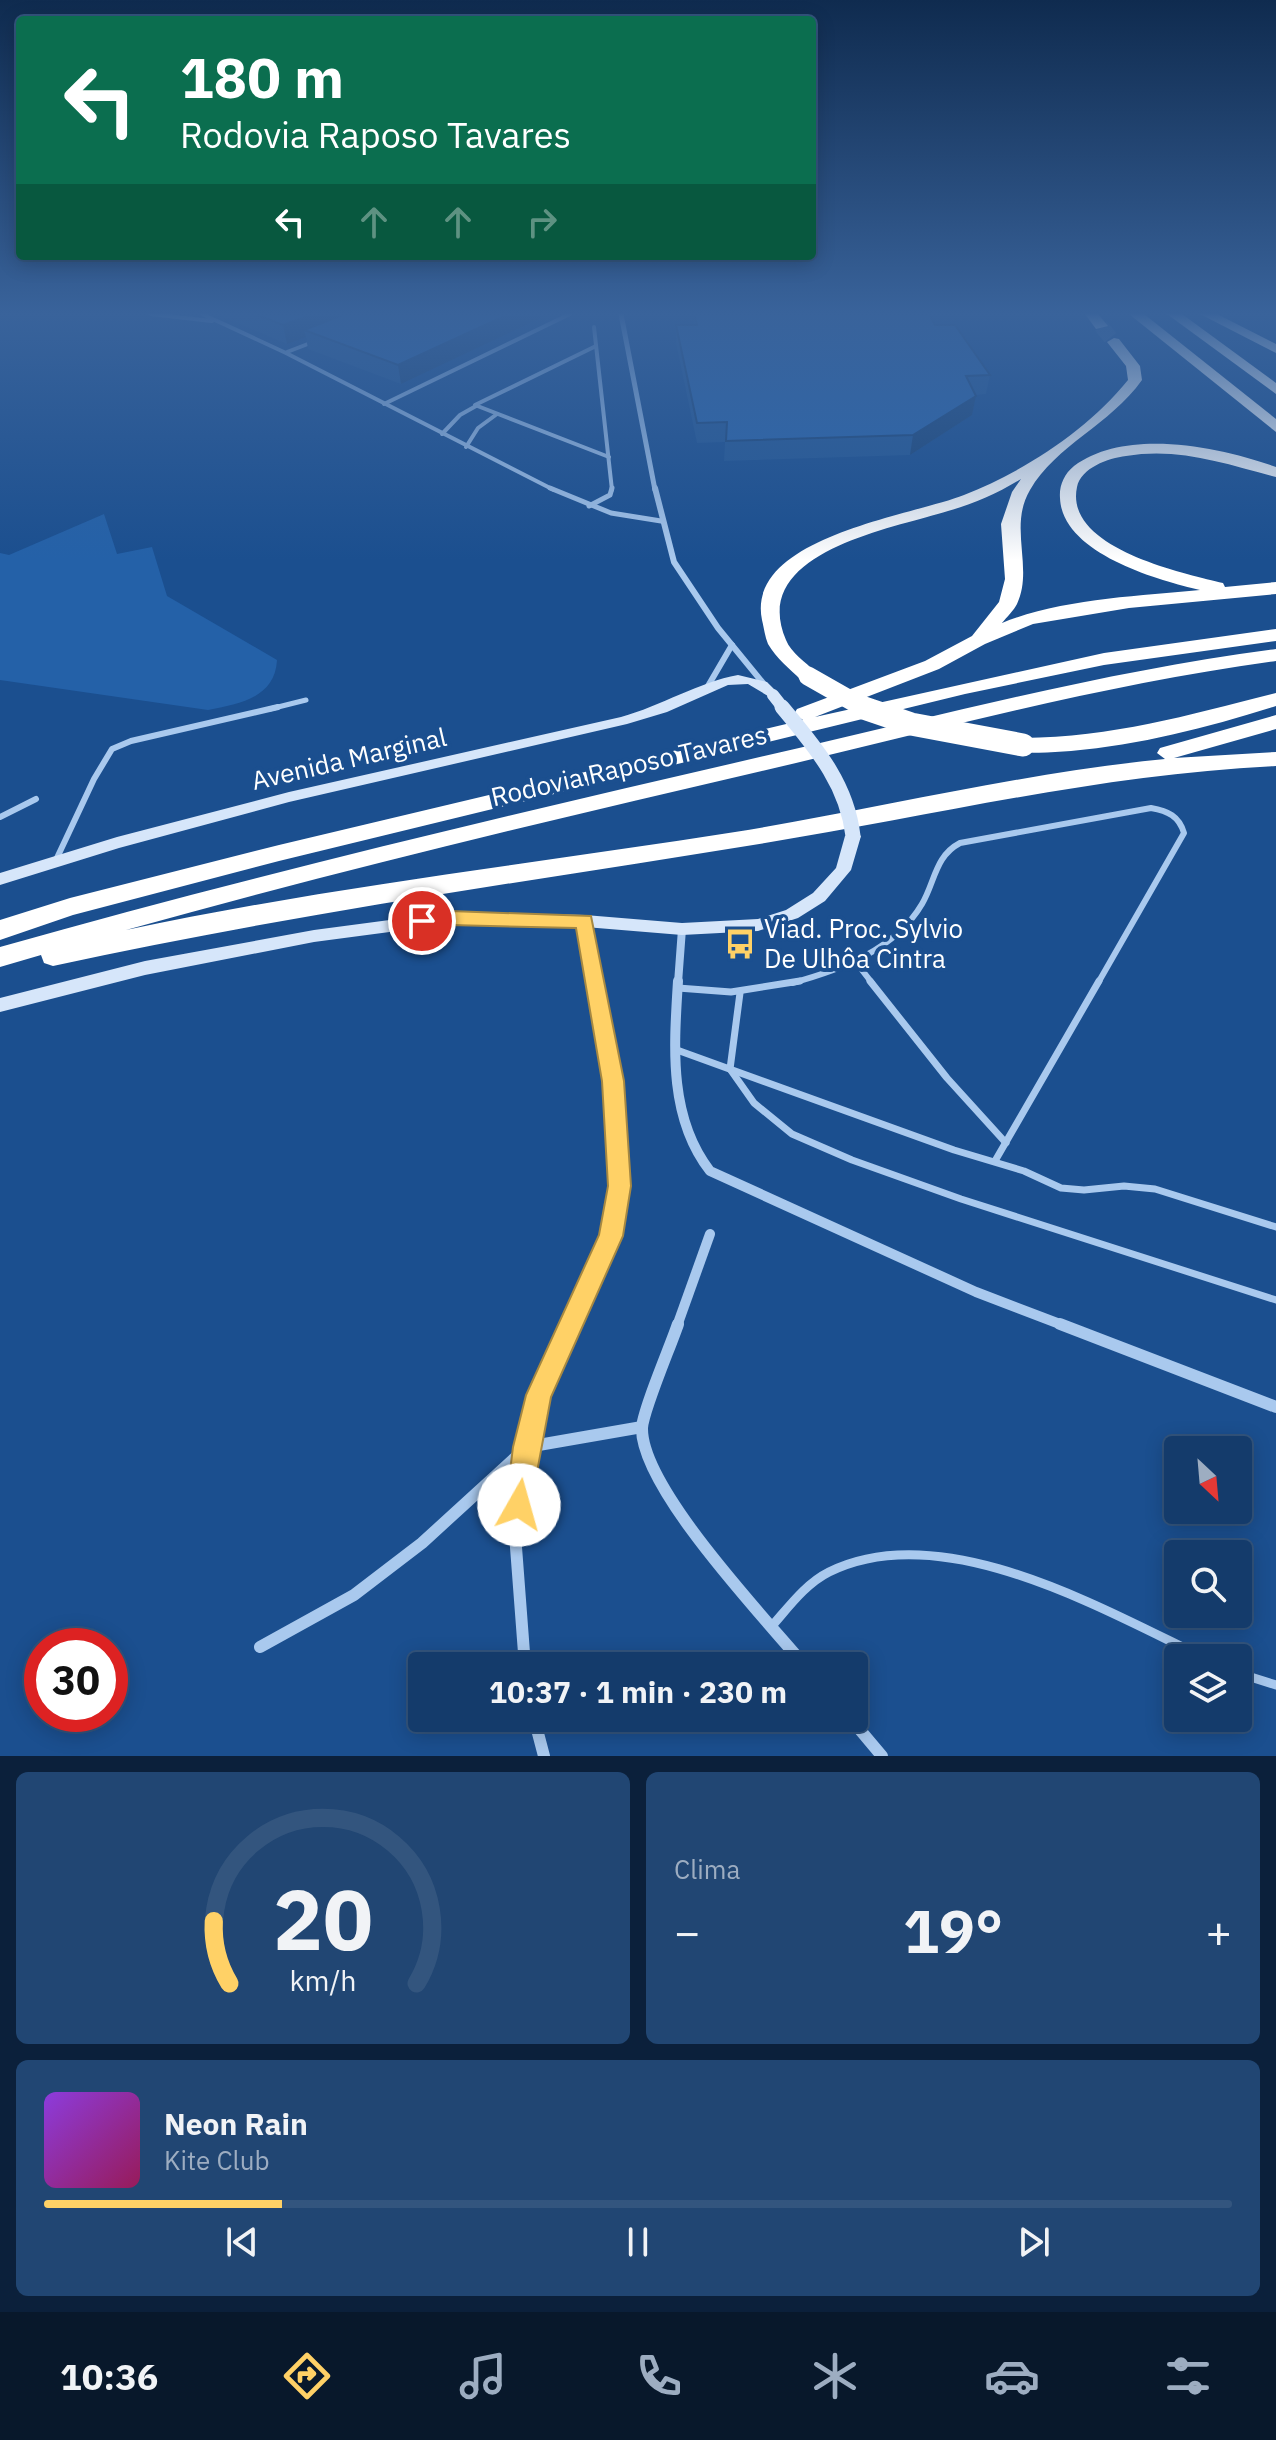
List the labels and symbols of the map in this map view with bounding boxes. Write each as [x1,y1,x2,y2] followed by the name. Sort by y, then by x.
[487,717,770,813] street label: Rodovia Raposo Tavares
[248,719,450,797] street label: Avenida Marginal
[388,887,456,955] pin
[764,911,963,975] place label: Viad. Proc. Sylvio De Ulhôa Cintra
[723,927,757,961] bus stop icon: Viad. Proc. Sylvio De Ulhôa Cintra
[1164,1436,1252,1524] north arrow
[477,1463,561,1547] position arrow
[24,1628,128,1732] speed limit sign: 30

